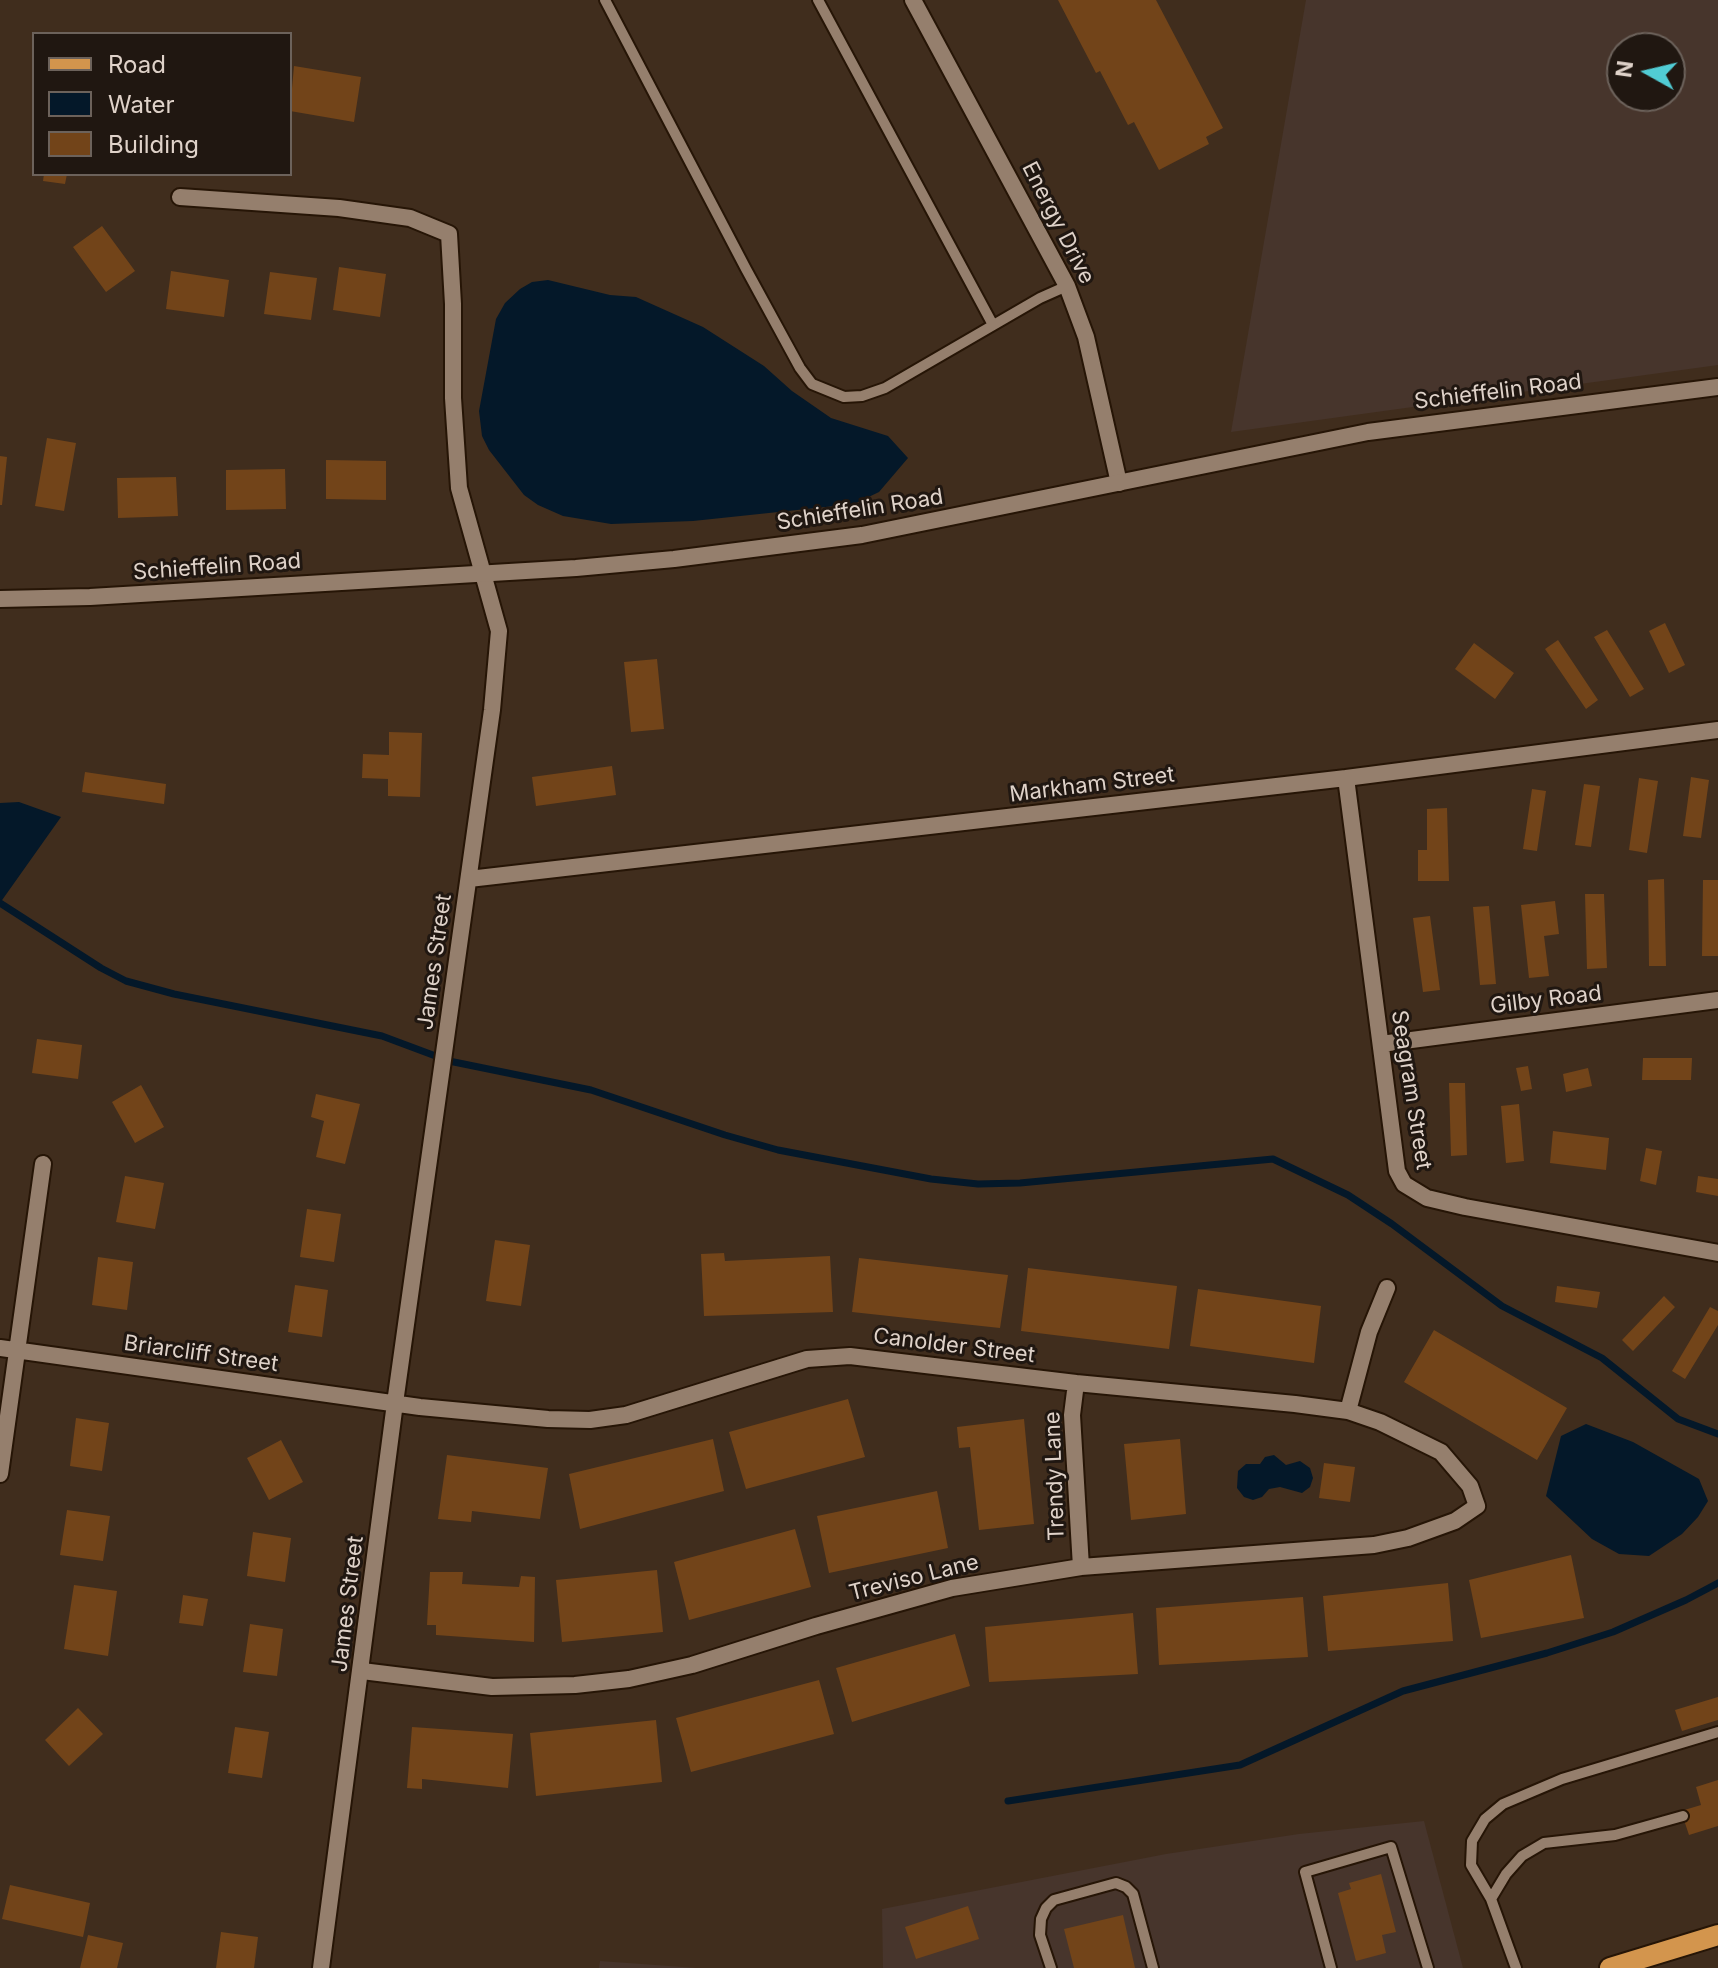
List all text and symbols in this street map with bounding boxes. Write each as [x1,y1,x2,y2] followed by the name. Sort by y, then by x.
[32,32,292,176] legend
[1606,32,1686,112] north arrow
[108,50,166,79] text: Road
[1610,59,1638,79] text: N
[108,90,175,119] text: Water
[108,130,199,159] text: Building
[1016,157,1100,289] street label: Energy Drive
[1413,369,1583,415] street label: Schieffelin Road
[775,484,945,536] street label: Schieffelin Road
[132,548,302,586] street label: Schieffelin Road
[1008,762,1176,808] street label: Markham Street
[412,892,458,1032] street label: James Street
[1489,980,1603,1020] street label: Gilby Road
[1385,1008,1437,1172] street label: Seagram Street
[872,1323,1036,1369] street label: Canolder Street
[122,1330,280,1378] street label: Briarcliff Street
[1040,1411,1070,1541] street label: Trendy Lane
[327,1534,369,1674] street label: James Street
[846,1549,982,1607] street label: Treviso Lane

